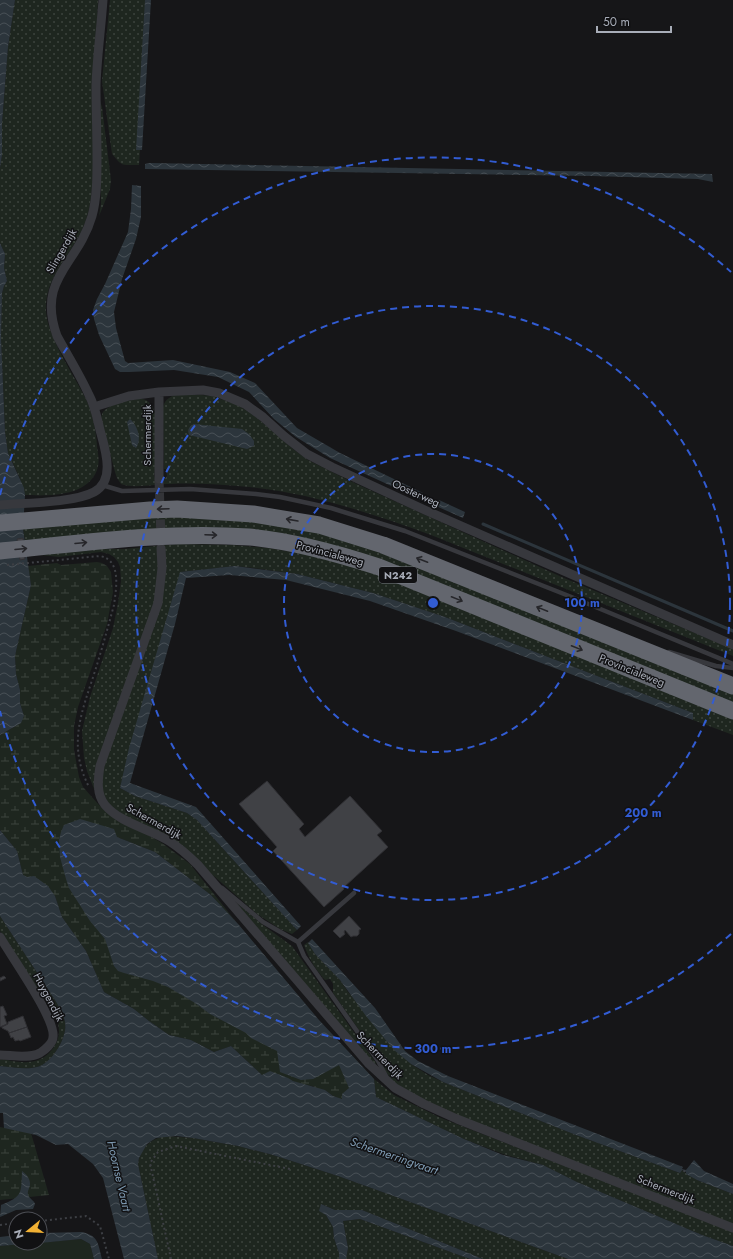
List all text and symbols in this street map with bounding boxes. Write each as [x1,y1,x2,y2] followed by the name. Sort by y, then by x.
[597,8,671,34] scale bar
[603,13,630,31] text: 50 m
[42,225,80,276] street label: Slingerdijk
[139,404,155,466] street label: Schermerdijk
[390,475,442,511] street label: Oosterweg
[157,506,170,513] one-way arrow
[286,516,299,524] one-way arrow
[204,532,217,539] one-way arrow
[294,536,366,570] street label: Provincialeweg
[74,540,87,547] one-way arrow
[14,545,27,553] one-way arrow
[416,556,428,564] one-way arrow
[379,567,417,583] road number: N242
[564,594,600,612] text: 100 m
[451,595,463,603] one-way arrow
[426,596,440,610] centre of rings
[537,605,549,613] one-way arrow
[571,645,583,652] one-way arrow
[597,650,667,690] street label: Provincialeweg
[123,799,185,843] street label: Schermerdijk
[624,804,662,822] text: 200 m
[30,970,69,1024] street label: Huygendijk
[353,1027,407,1083] street label: Schermerdijk
[415,1040,452,1058] text: 300 m
[348,1132,442,1180] water label: Schermerringvaart
[102,1139,136,1214] water label: Hoornse Vaart
[635,1170,698,1208] street label: Schermerdijk
[8,1211,48,1251] north arrow
[10,1227,27,1241] text: N

